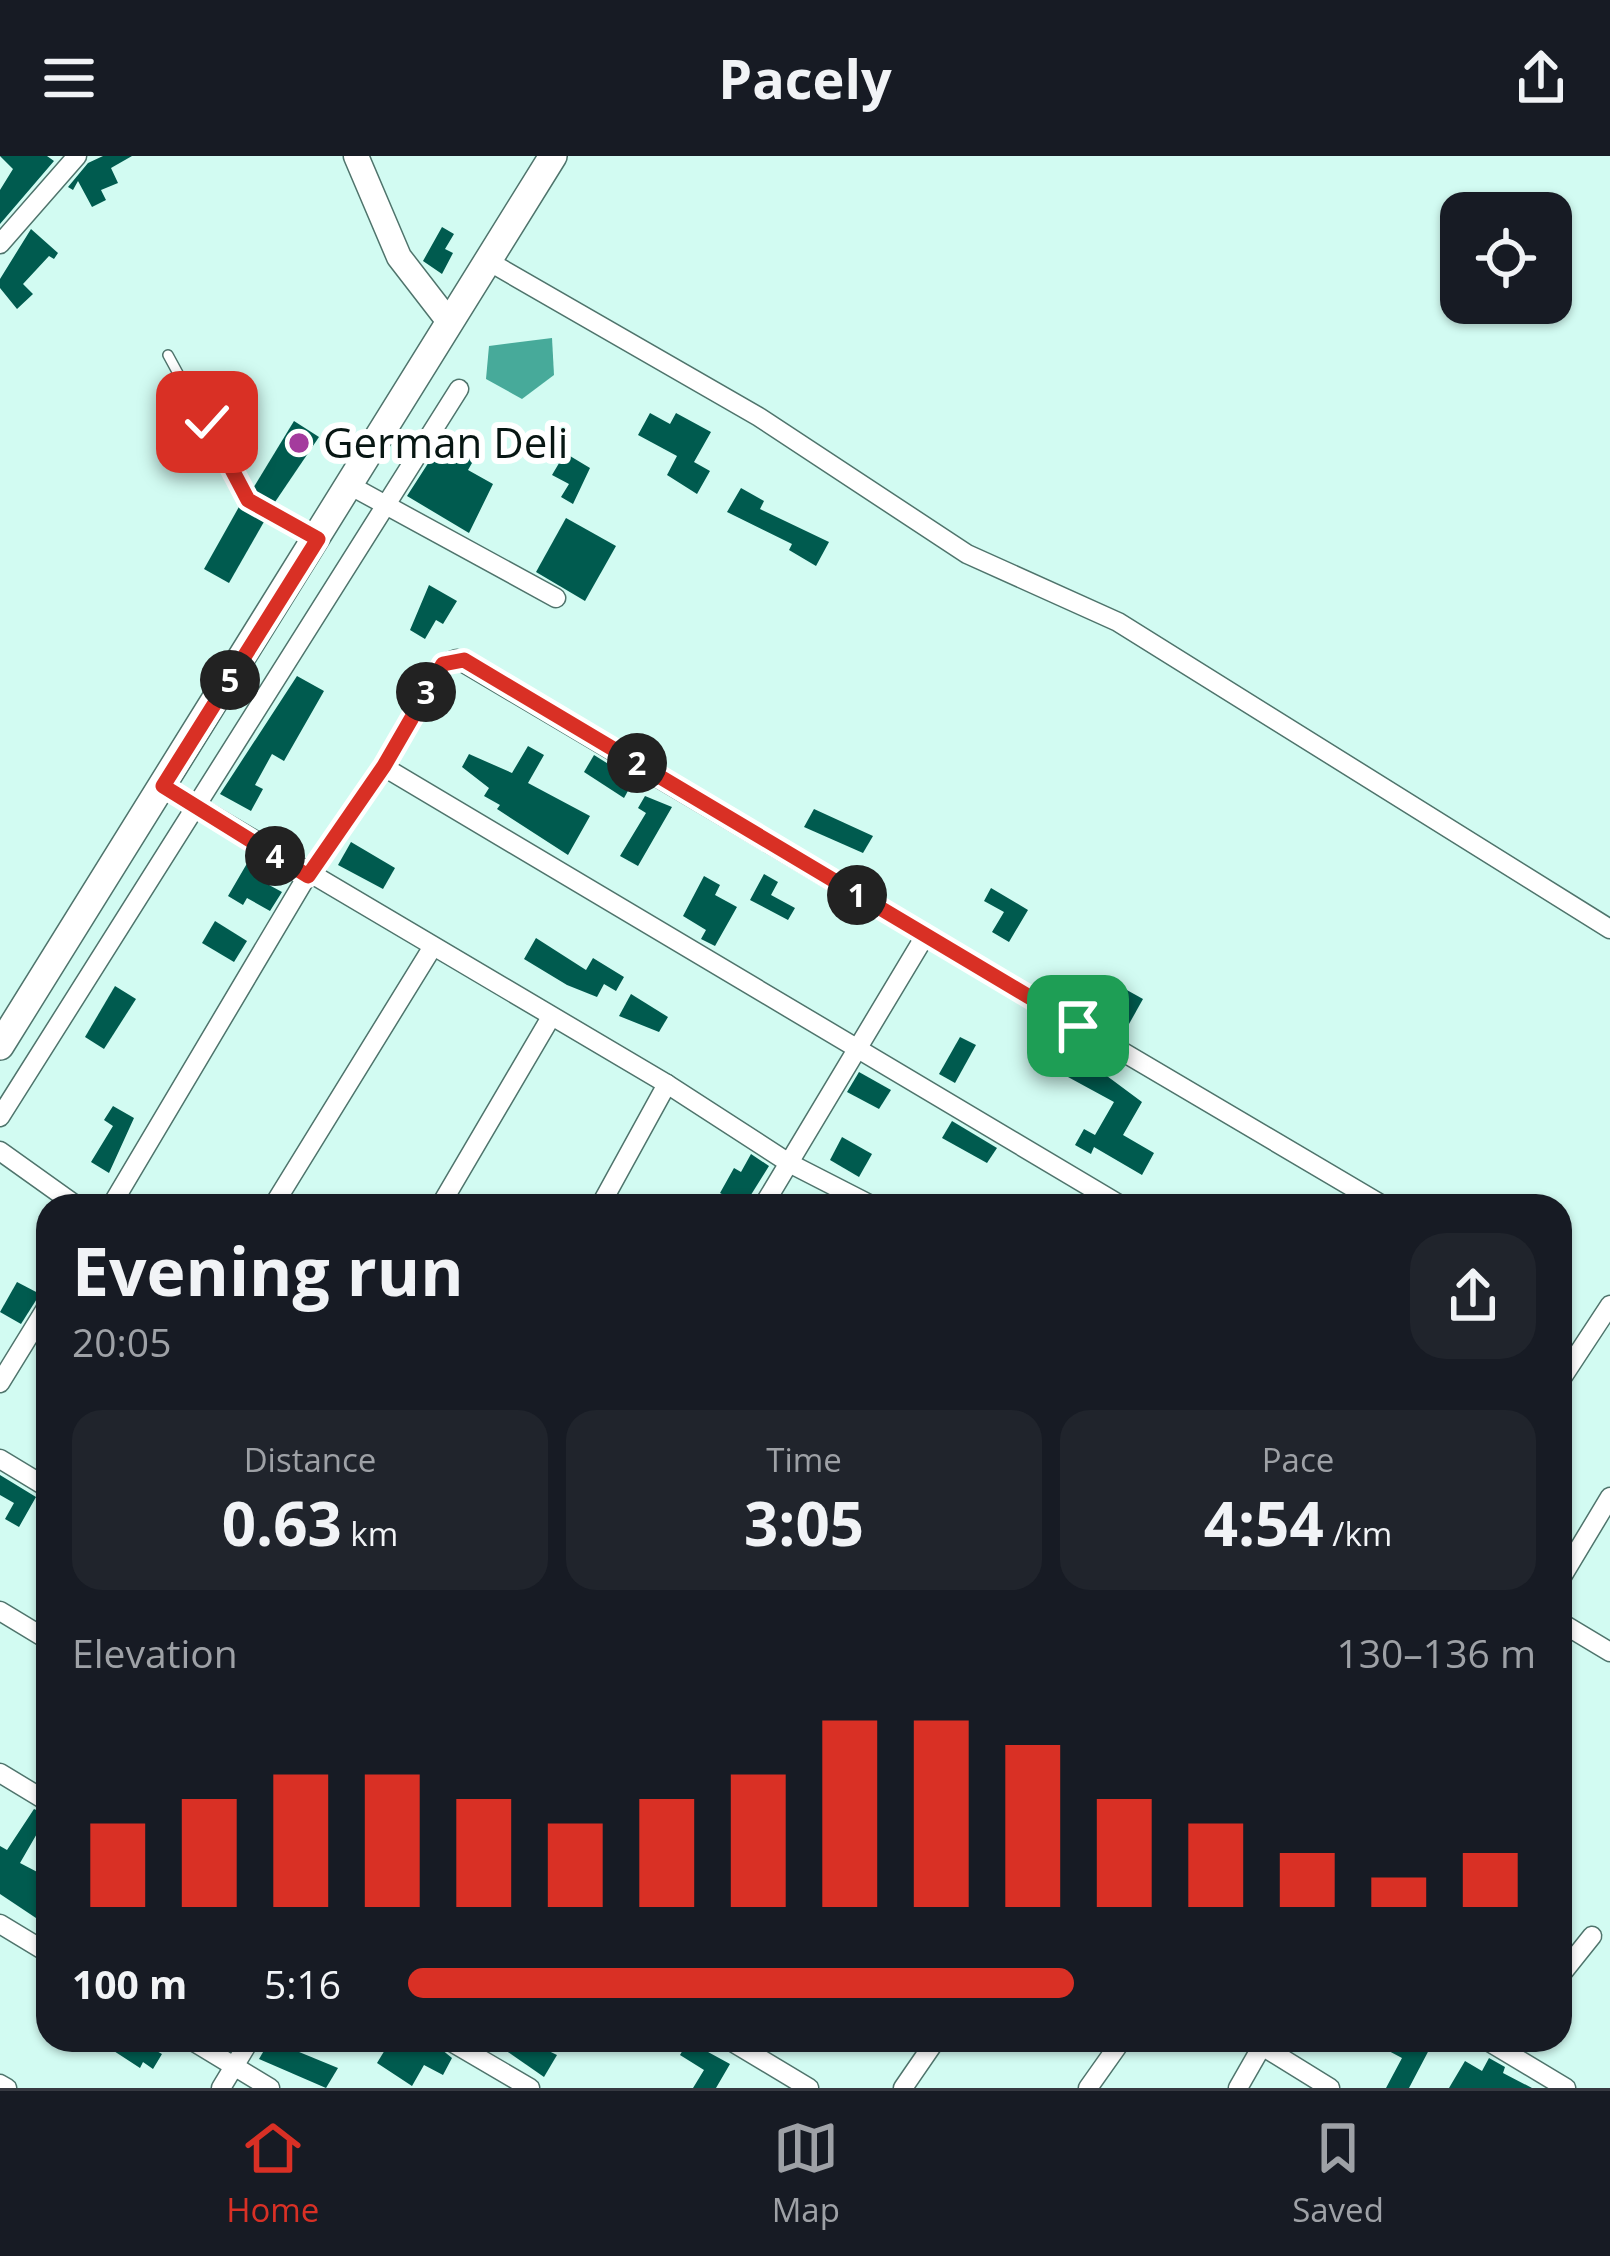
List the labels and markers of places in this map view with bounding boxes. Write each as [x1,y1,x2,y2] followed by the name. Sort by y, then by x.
[156,371,258,473] pin
[323,413,568,470] place label: German Deli
[286,430,312,456] marker: German Deli
[200,650,260,710] pin: 5
[396,662,456,722] pin: 3
[607,733,667,793] pin: 2
[245,826,305,886] pin: 4
[827,865,887,925] pin: 1
[1027,975,1129,1077] pin

